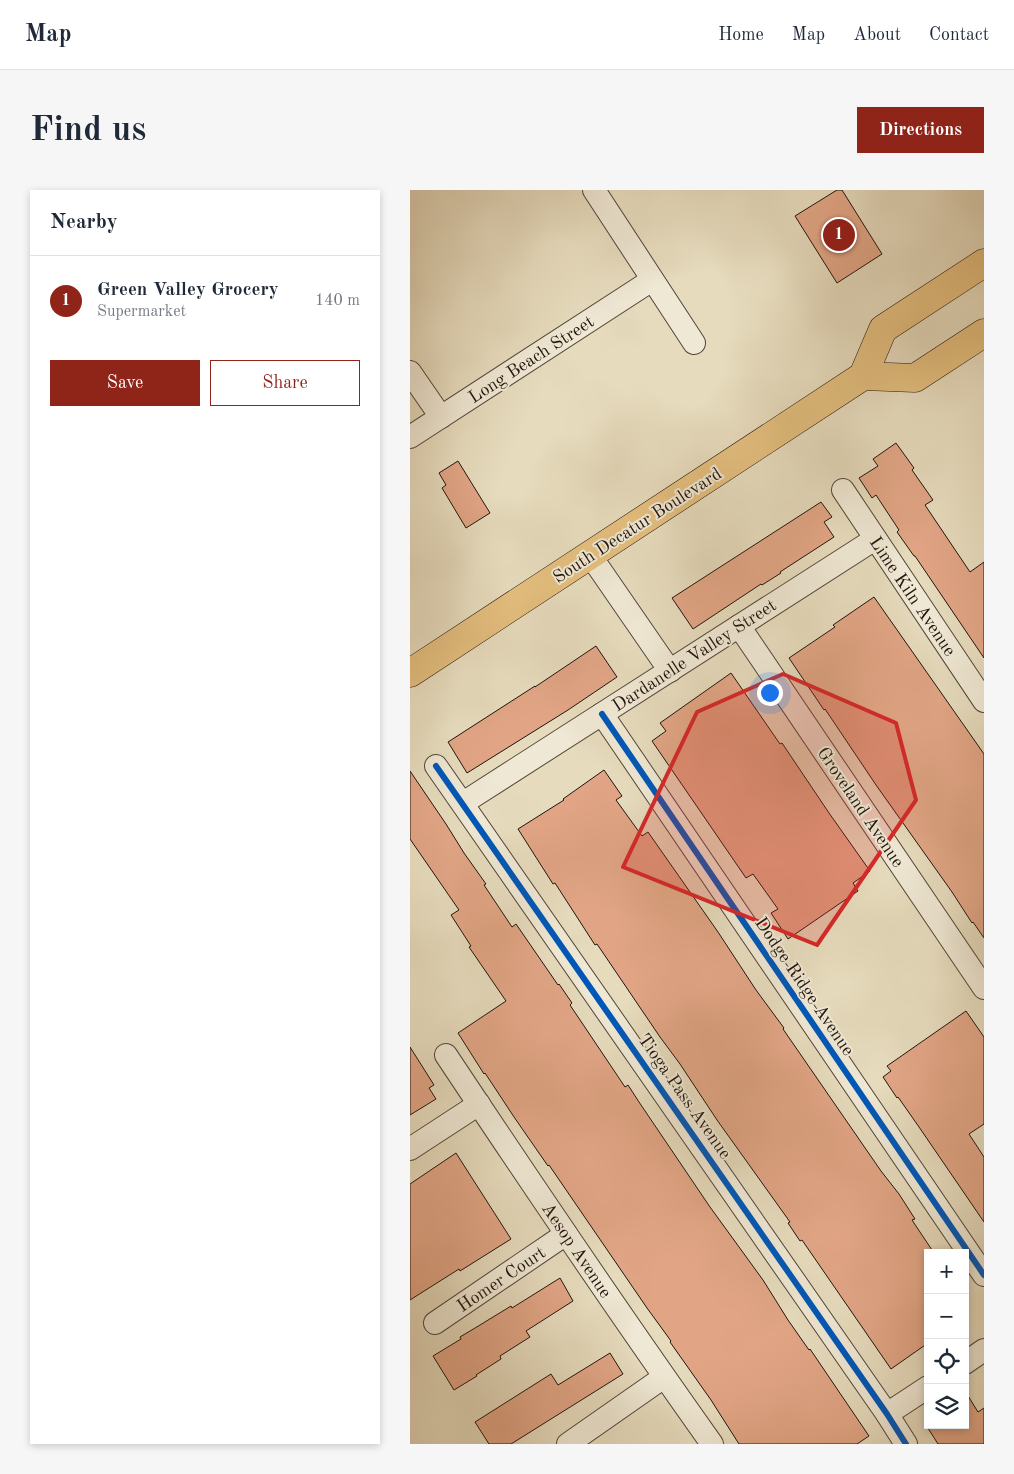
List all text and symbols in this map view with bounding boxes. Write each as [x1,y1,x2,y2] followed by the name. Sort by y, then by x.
[25,23,72,47] text: Map
[718,26,764,44] text: Home
[792,26,825,44] text: Map
[853,26,901,44] text: About
[929,26,989,44] text: Contact
[857,107,984,153] button: Directions
[30,113,146,148] text: Find us
[50,212,118,233] text: Nearby
[823,216,855,254] pin: 1
[97,281,279,300] text: Green Valley Grocery
[61,293,71,309] text: 1
[315,293,360,309] text: 140 m
[97,304,186,320] text: Supermarket
[466,313,597,407] street label: Long Beach Street
[50,360,200,406] button: Save
[210,360,360,406] button: Share
[550,465,725,587] street label: South Decatur Boulevard
[866,534,959,660] street label: Lime Kiln Avenue
[609,596,780,715] street label: Dardanelle Valley Street
[757,680,783,706] your location
[813,744,907,871] street label: Groveland Avenue
[751,914,857,1059] street label: Dodge Ridge Avenue
[634,1031,734,1163] street label: Tioga Pass Avenue
[538,1200,614,1301] street label: Aesop Avenue
[454,1244,549,1316] street label: Homer Court
[924,1249,969,1429] map controls
[924,1249,969,1294] button: +
[924,1294,969,1339] button: −
[924,1339,969,1384] button: locate
[924,1384,969,1429] button: layers

